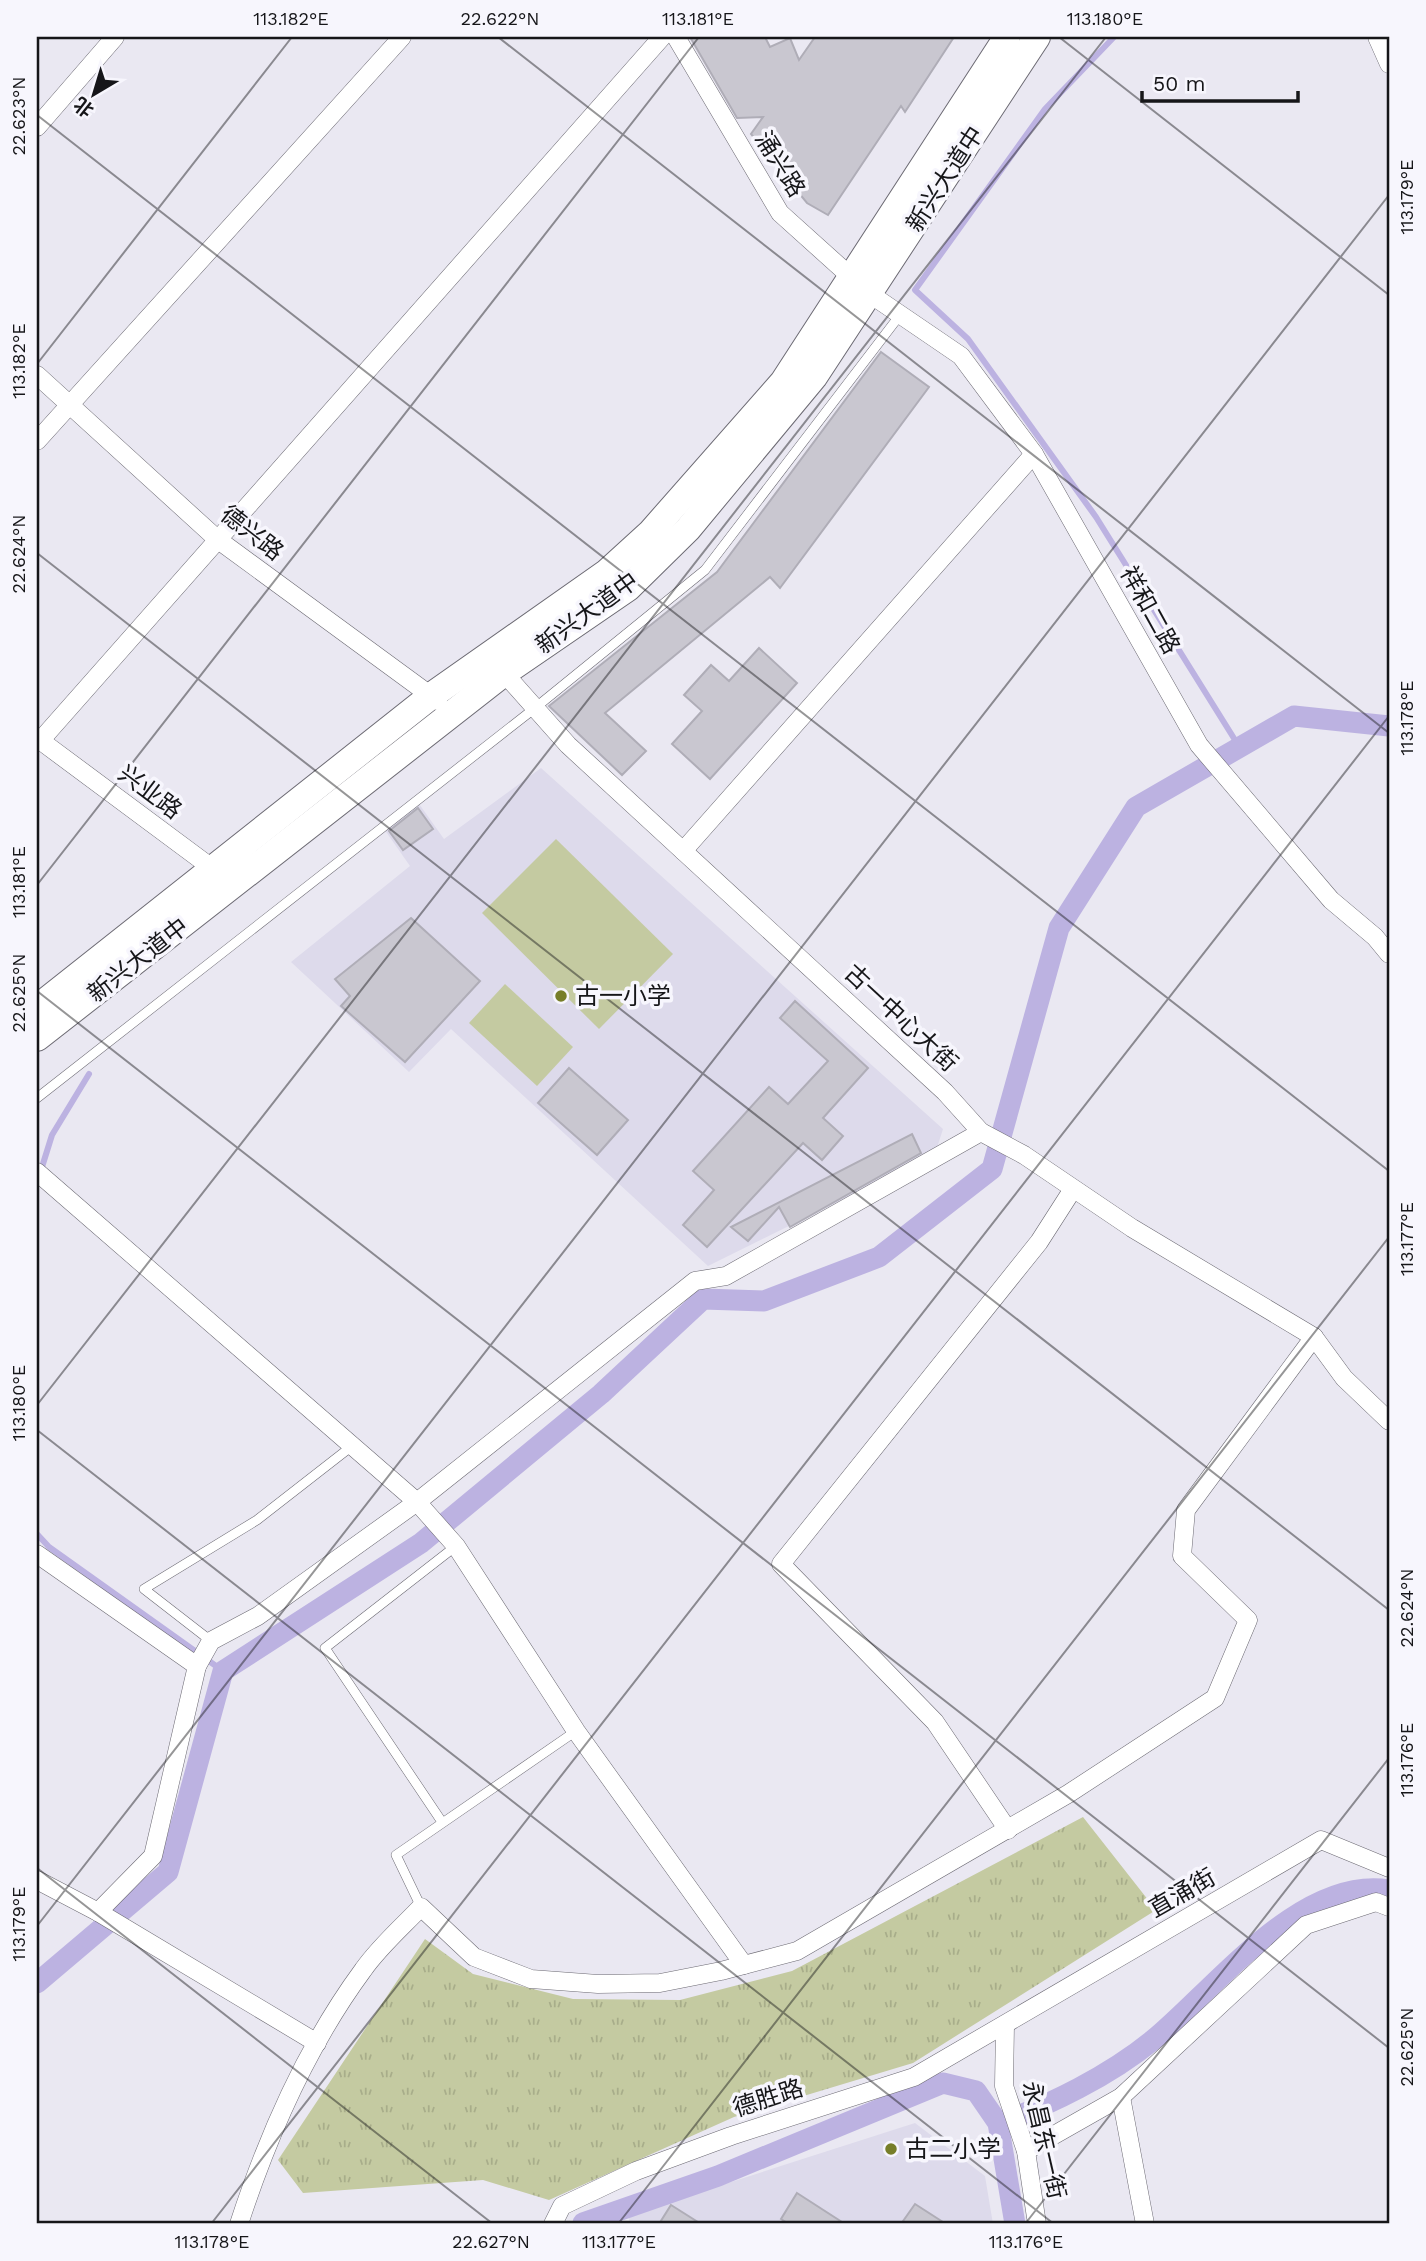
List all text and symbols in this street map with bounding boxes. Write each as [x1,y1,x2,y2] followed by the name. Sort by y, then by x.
[253,8,329,29] text: 113.182°E
[461,8,539,29] text: 22.622°N
[662,8,734,29] text: 113.181°E
[1067,8,1143,29] text: 113.180°E
[60,60,130,130] north arrow
[1142,60,1298,104] scale bar
[1153,71,1205,96] text: 50 m
[8,77,29,155] text: 22.623°N
[69,92,98,122] text: 北
[901,121,989,237] street label: 新兴大道中
[749,126,811,202] street label: 涌兴路
[1396,159,1417,235] text: 113.179°E
[8,323,29,399] text: 113.182°E
[215,500,289,566] street label: 德兴路
[8,515,29,593] text: 22.624°N
[1114,561,1186,659] street label: 祥和二路
[530,566,644,660] street label: 新兴大道中
[1396,681,1417,755] text: 113.178°E
[113,759,187,825] street label: 兴业路
[8,846,29,918] text: 113.181°E
[82,912,194,1008] street label: 新兴大道中
[8,954,29,1032] text: 22.625°N
[839,959,963,1077] street label: 古一中心大街
[575,982,671,1010] place label: 古一小学
[553,988,569,1004] marker: 古一小学
[1396,1202,1417,1276] text: 113.177°E
[8,1365,29,1441] text: 113.180°E
[1396,1569,1417,1647] text: 22.624°N
[1396,1723,1417,1797] text: 113.176°E
[1144,1863,1220,1923] street label: 直涌街
[8,1886,29,1962] text: 113.179°E
[1396,2008,1417,2086] text: 22.625°N
[729,2074,807,2122] street label: 德胜路
[1017,2078,1071,2202] street label: 永昌东一街
[905,2135,1001,2163] place label: 古二小学
[883,2141,899,2157] marker: 古二小学
[175,2231,249,2252] text: 113.178°E
[452,2231,530,2252] text: 22.627°N
[582,2231,656,2252] text: 113.177°E
[989,2231,1063,2252] text: 113.176°E

